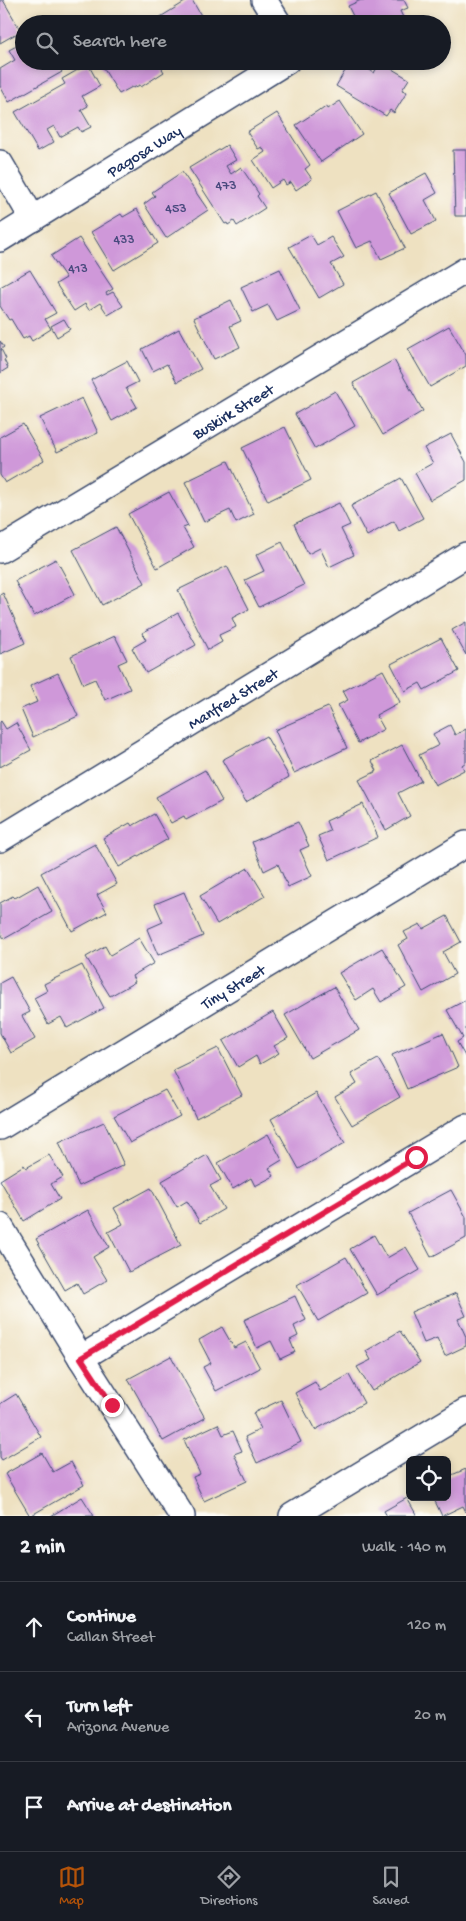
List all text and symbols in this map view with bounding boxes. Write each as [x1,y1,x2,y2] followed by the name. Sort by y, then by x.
[15,15,451,70] search box
[33,29,61,57] icon: search
[73,31,167,54] text: Search here
[104,123,186,184] street label: Pagosa Way
[215,178,237,195] house number: 473
[165,201,187,218] house number: 453
[113,232,135,249] house number: 433
[68,261,88,278] house number: 413
[189,381,279,446] street label: Buskirk Street
[185,665,284,735] street label: Manfred Street
[198,961,271,1016] street label: Tiny Street
[405,1146,428,1169] route start
[101,1394,124,1417] route end
[406,1456,451,1501] map controls
[406,1456,451,1501] button: locate
[20,1536,65,1561] text: 2 min
[362,1539,446,1558] text: Walk · 140 m
[67,1606,136,1629] text: Continue
[20,1613,48,1641] icon: ahead
[407,1617,446,1636] text: 120 m
[67,1629,155,1648] text: Callan Street
[67,1696,131,1719] text: Turn left
[20,1703,48,1731] icon: left
[414,1707,446,1726] text: 20 m
[67,1719,169,1738] text: Arizona Avenue
[20,1793,48,1821] icon: arrive
[67,1795,231,1818] text: Arrive at destination
[58,1863,86,1910] tab: Map
[201,1863,258,1910] tab: Directions
[373,1863,408,1910] tab: Saved

